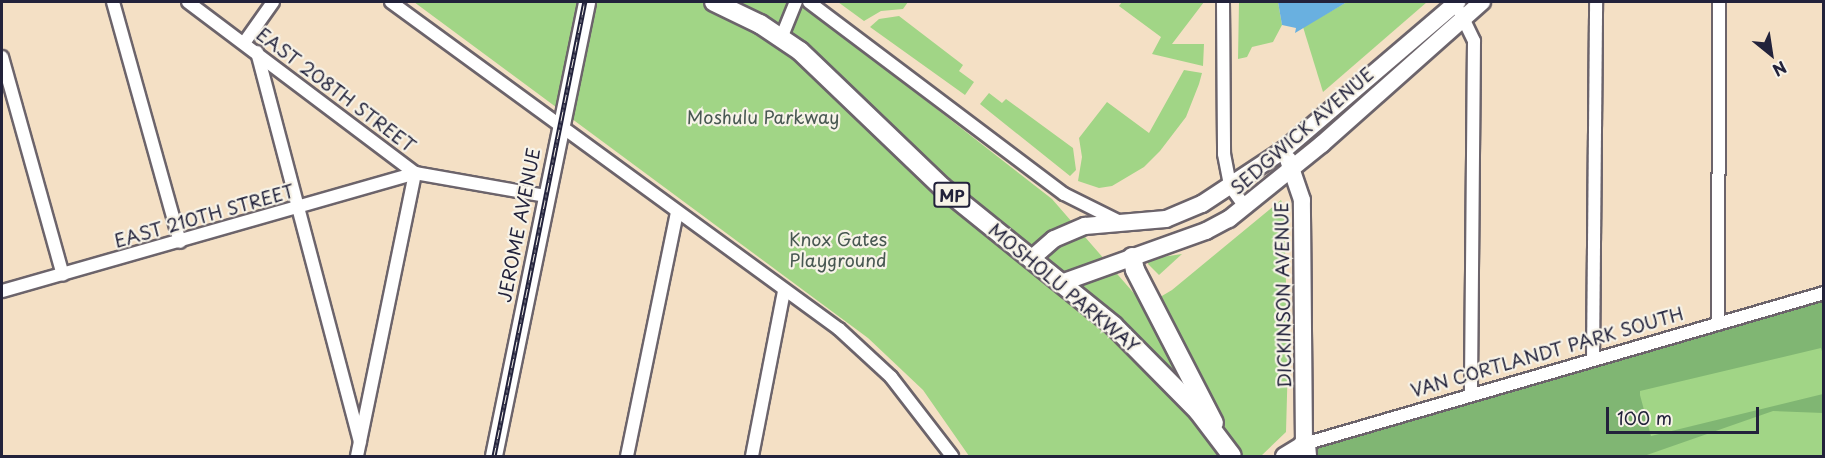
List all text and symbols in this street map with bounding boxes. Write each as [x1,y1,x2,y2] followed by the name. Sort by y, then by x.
[252,23,420,157] street label: EAST 208TH STREET
[1741,24,1801,84] north arrow
[1769,56,1791,83] text: N
[1226,63,1378,199] street label: SEDGWICK AVENUE
[686,106,840,128] park label: Moshulu Parkway
[493,146,545,304] street label: JEROME AVENUE
[110,180,298,252] street label: EAST 210TH STREET
[932,182,972,208] road number: MP
[1271,202,1295,388] street label: DICKINSON AVENUE
[984,219,1144,357] street label: MOSHOLU PARKWAY
[789,229,887,272] park label: Knox Gates Playground
[1407,302,1687,402] street label: VAN CORTLANDT PARK SOUTH
[1609,395,1762,433] scale bar
[1617,404,1672,431] text: 100 m

